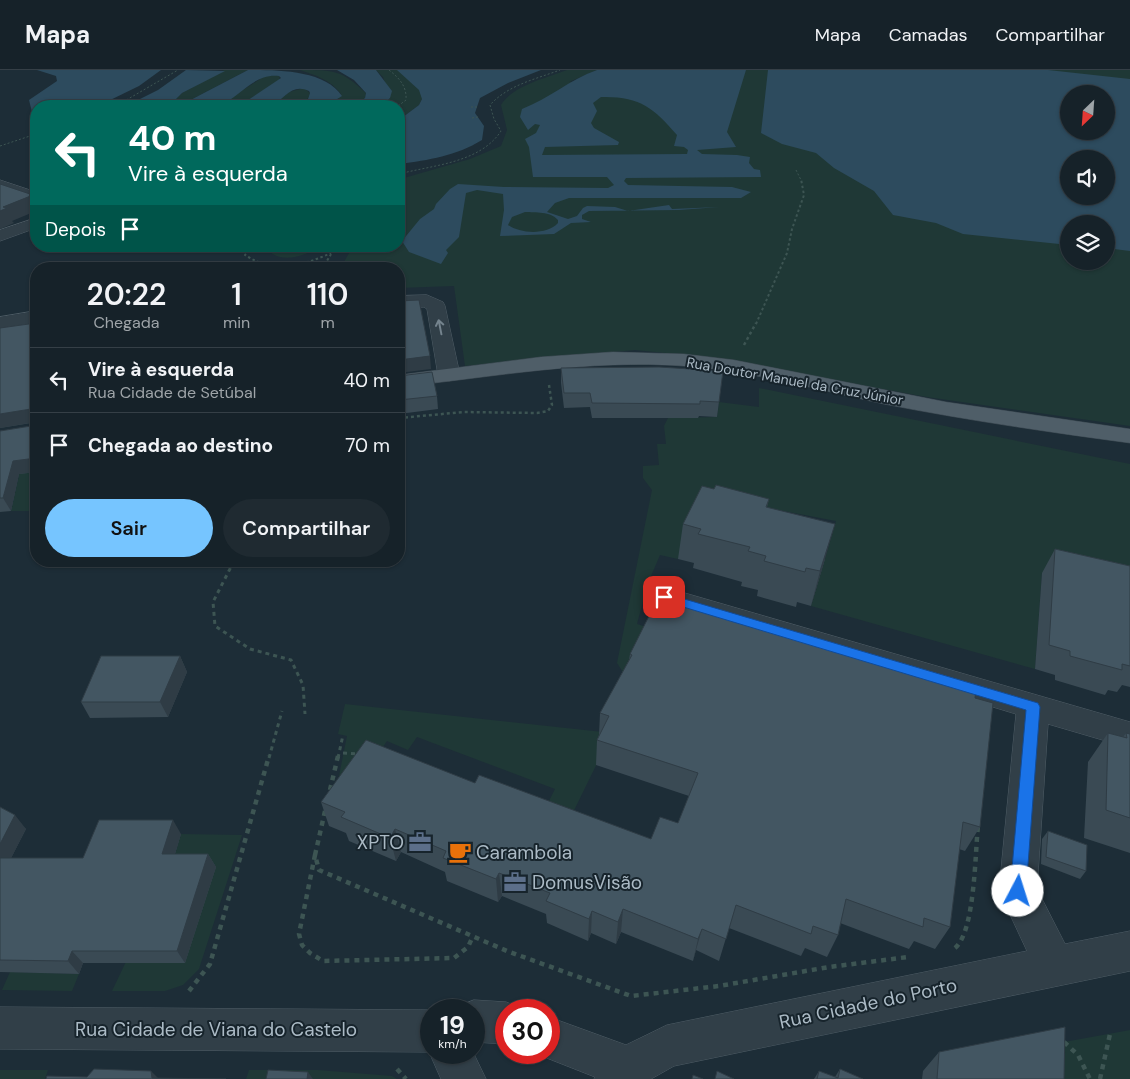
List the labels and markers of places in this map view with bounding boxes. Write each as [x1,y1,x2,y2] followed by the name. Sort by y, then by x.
[643,576,685,618] pin
[407,829,433,855] office icon: XPTO
[357,830,404,855] place label: XPTO
[447,839,473,865] cafe icon: Carambola
[476,840,572,865] place label: Carambola
[502,869,528,895] office icon: DomusVisão
[532,870,642,895] place label: DomusVisão

